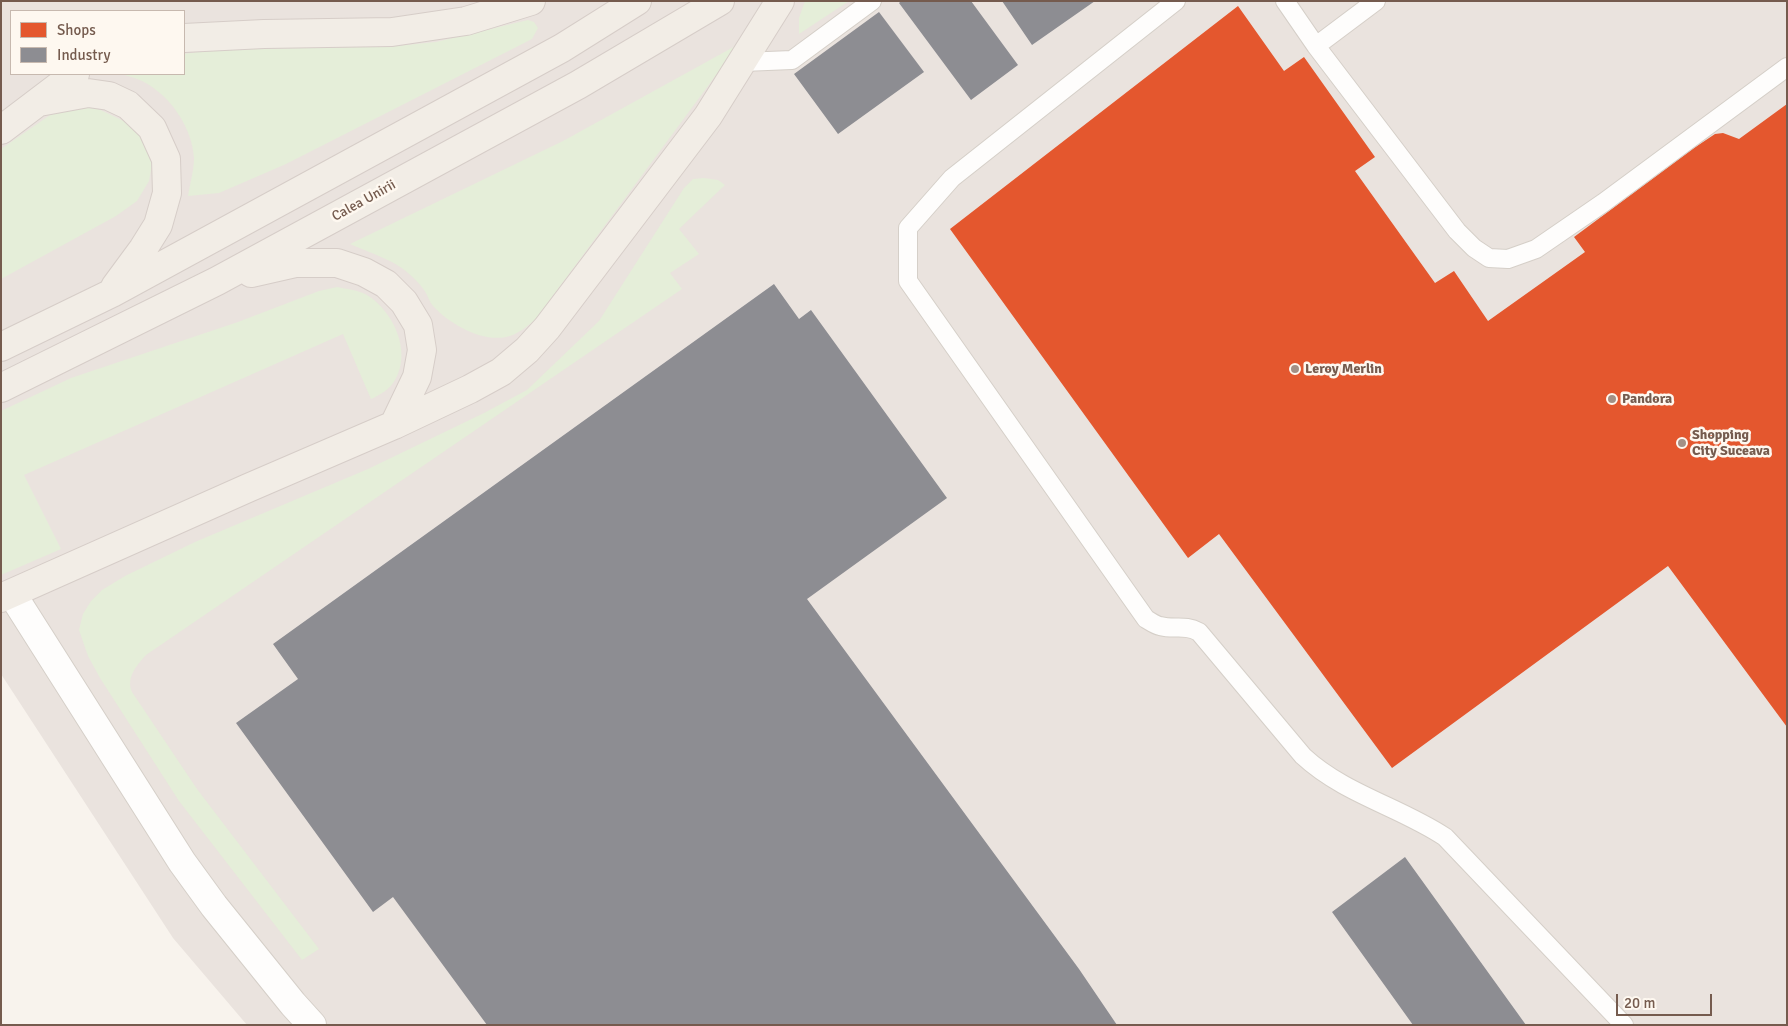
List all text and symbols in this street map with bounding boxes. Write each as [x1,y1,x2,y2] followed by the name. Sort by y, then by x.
[10,10,185,75] legend
[57,21,96,39] text: Shops
[57,46,110,64] text: Industry
[329,177,399,225] street label: Calea Unirii
[1305,361,1382,377] place label: Leroy Merlin
[1289,363,1301,375] marker: Leroy Merlin
[1622,391,1672,407] place label: Pandora
[1606,393,1618,405] marker: Pandora
[1692,427,1770,460] place label: Shopping City Suceava
[1676,437,1688,449] marker: Shopping City Suceava
[1618,984,1714,1016] scale bar
[1624,994,1655,1012] text: 20 m

